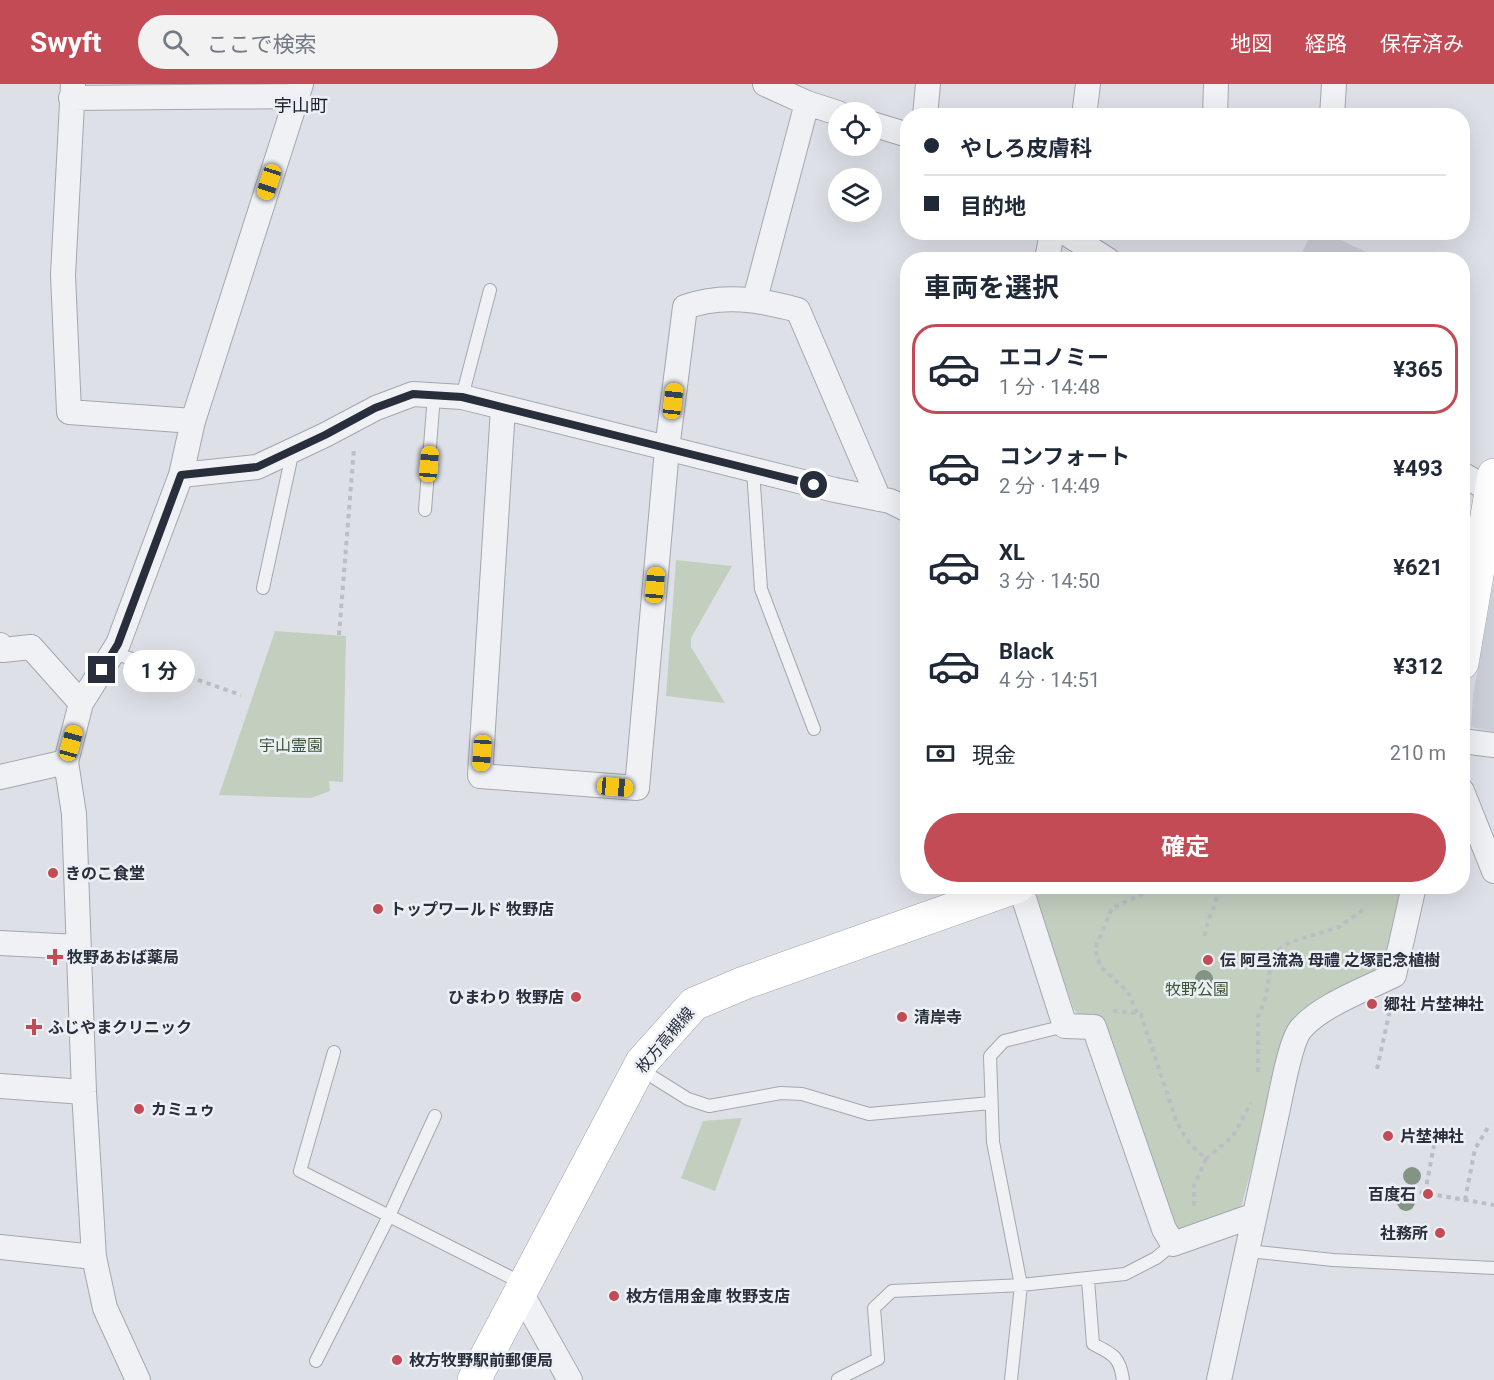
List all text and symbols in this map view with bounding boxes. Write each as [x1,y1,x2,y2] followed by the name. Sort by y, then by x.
[138,15,558,69] search box
[30,26,102,59] text: Swyft
[159,26,192,59] icon: search
[207,32,317,57] text: ここで検索
[1230,32,1272,56] text: 地図
[1305,32,1347,56] text: 経路
[1380,32,1464,56] text: 保存済み
[274,95,328,116] district label: 宇山町
[828,102,882,222] map controls
[828,102,882,156] button: locate
[960,136,1092,161] text: やしろ皮膚科
[255,162,283,202] car
[828,168,882,222] button: layers
[960,194,1026,219] text: 目的地
[924,272,1059,304] text: 車両を選択
[927,342,981,396] icon: car
[999,345,1109,370] text: エコノミー
[1393,357,1443,382] text: ¥365
[999,375,1100,399] text: 1 分 · 14:48
[662,382,684,420] car
[927,441,981,495] icon: car
[999,444,1130,469] text: コンフォート
[418,445,440,483] car
[1393,456,1443,481] text: ¥493
[800,471,827,498] route start
[999,474,1100,498] text: 2 分 · 14:49
[927,540,981,594] icon: car
[999,540,1025,565] text: XL
[1393,555,1443,580] text: ¥621
[644,566,666,604] car
[999,569,1100,593] text: 3 分 · 14:50
[927,639,981,693] icon: car
[999,639,1054,664] text: Black
[123,649,195,691] callout: 1 分
[1393,654,1443,679] text: ¥312
[88,656,115,683] route end
[141,659,177,683] text: 1 分
[999,668,1100,692] text: 4 分 · 14:51
[58,723,84,763] car
[472,734,492,772] car
[259,736,323,755] park label: 宇山霊園
[924,737,957,770] icon: cash
[1390,741,1446,765] text: 210 m
[972,743,1016,768] text: 現金
[596,776,634,798] car
[924,813,1446,882] button: 確定
[65,864,145,883] place label: きのこ食堂
[46,866,60,880] marker: きのこ食堂
[390,900,554,919] place label: トップワールド 牧野店
[371,902,385,916] marker: トップワールド 牧野店
[67,948,179,967] place label: 牧野あおば薬局
[48,950,62,964] marker: 牧野あおば薬局
[1219,951,1440,970] place label: 伝 阿弖流為 母禮 之塚記念植樹
[1201,953,1215,967] marker: 伝 阿弖流為 母禮 之塚記念植樹
[1165,980,1229,999] park label: 牧野公園
[448,988,564,1007] place label: ひまわり 牧野店
[569,990,583,1004] marker: ひまわり 牧野店
[1384,995,1484,1014] place label: 郷社 片埜神社
[1365,997,1379,1011] marker: 郷社 片埜神社
[632,1003,698,1077] street label: 枚方高槻線
[914,1008,962,1027] place label: 清岸寺
[895,1010,909,1024] marker: 清岸寺
[25,1018,43,1036] marker: ふじやまクリニック
[48,1018,192,1037] place label: ふじやまクリニック
[151,1100,215,1119] place label: カミュゥ
[132,1102,146,1116] marker: カミュゥ
[1400,1127,1464,1146] place label: 片埜神社
[1381,1129,1395,1143] marker: 片埜神社
[1368,1185,1416,1204] place label: 百度石
[1421,1187,1435,1201] marker: 百度石
[1380,1224,1428,1243] place label: 社務所
[1433,1226,1447,1240] marker: 社務所
[626,1287,790,1306] place label: 枚方信用金庫 牧野支店
[607,1289,621,1303] marker: 枚方信用金庫 牧野支店
[409,1351,553,1370] place label: 枚方牧野駅前郵便局
[390,1353,404,1367] marker: 枚方牧野駅前郵便局

